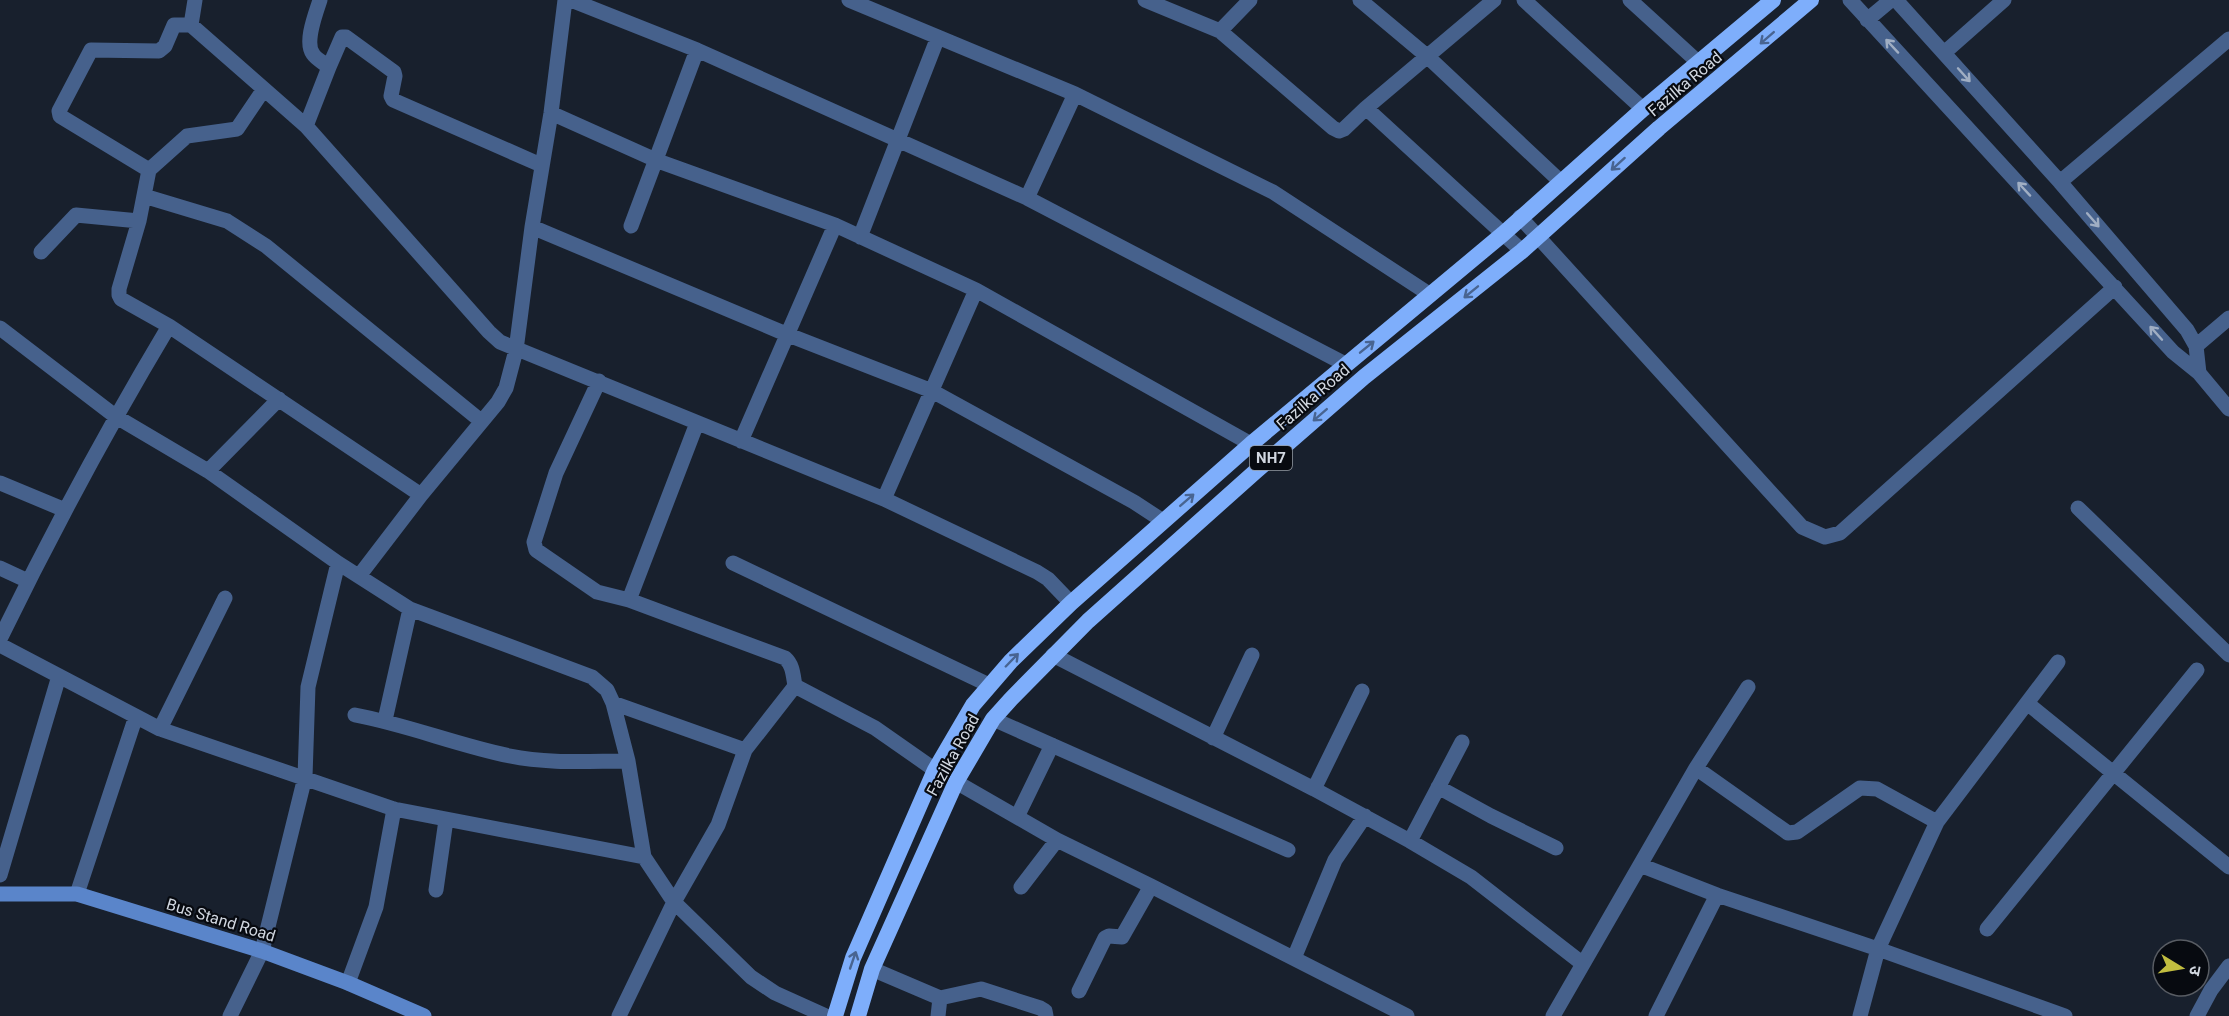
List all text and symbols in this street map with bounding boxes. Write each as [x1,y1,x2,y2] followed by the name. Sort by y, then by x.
[1760,31,1775,45] one-way arrow
[1885,39,1899,54] one-way arrow
[1644,48,1726,120] street label: Fazilka Road
[1956,67,1971,82] one-way arrow
[1611,157,1626,171] one-way arrow
[2017,182,2032,197] one-way arrow
[2086,212,2100,227] one-way arrow
[1463,286,1479,299] one-way arrow
[2149,326,2163,341] one-way arrow
[1359,340,1375,353] one-way arrow
[1273,360,1353,434] street label: Fazilka Road
[1313,408,1328,422] one-way arrow
[1250,446,1292,470] road number: NH7
[1179,493,1194,507] one-way arrow
[1005,653,1019,668] one-way arrow
[923,711,983,799] street label: Fazilka Road
[164,894,278,946] street label: Bus Stand Road
[2151,938,2211,998] north arrow
[848,951,859,970] one-way arrow
[2185,964,2205,978] text: उ

